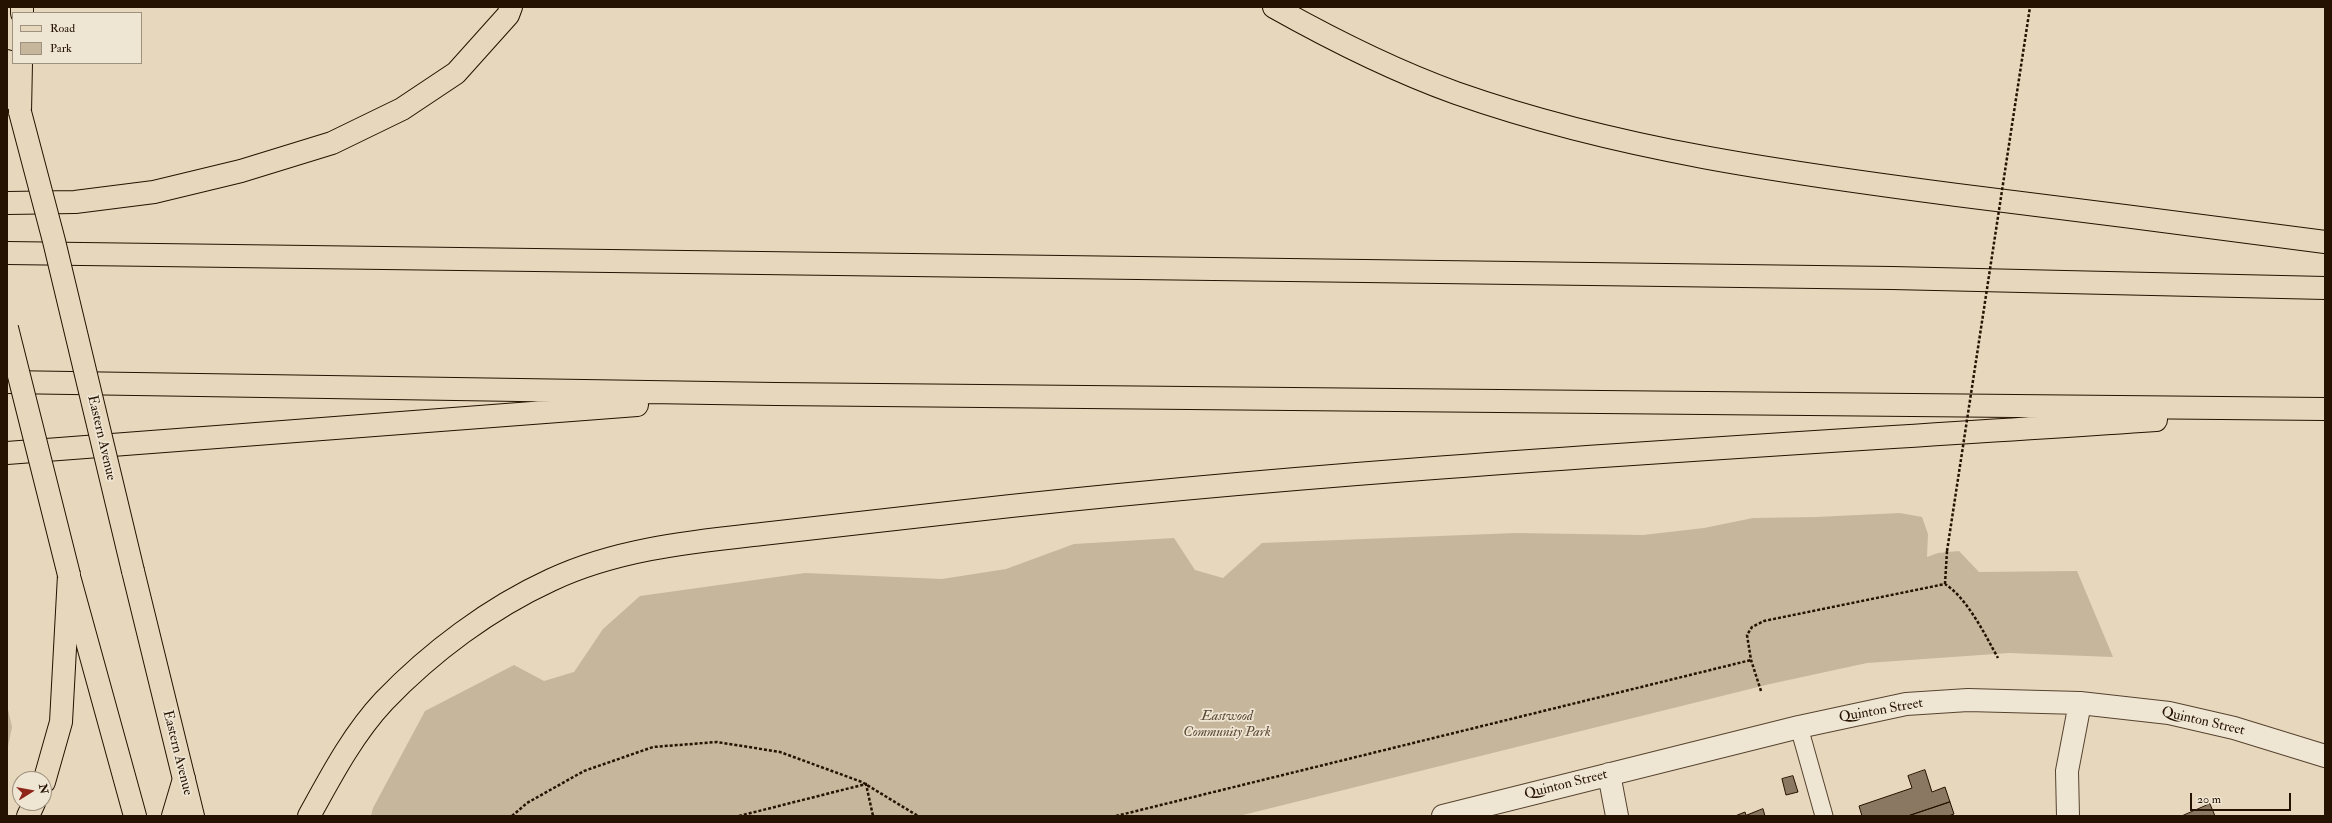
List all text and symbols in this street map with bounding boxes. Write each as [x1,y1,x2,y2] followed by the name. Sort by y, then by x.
[12,12,142,64] legend
[50,21,75,36] text: Road
[50,41,72,56] text: Park
[83,394,119,482] street label: Eastern Avenue
[1838,695,1924,727] street label: Quinton Street
[2160,704,2246,740] street label: Quinton Street
[158,709,196,797] street label: Eastern Avenue
[1183,709,1271,742] park label: Eastwood Community Park
[1523,767,1609,803] street label: Quinton Street
[12,771,52,811] north arrow
[36,783,51,795] text: N
[2192,785,2293,811] scale bar
[2197,792,2221,807] text: 20 m

